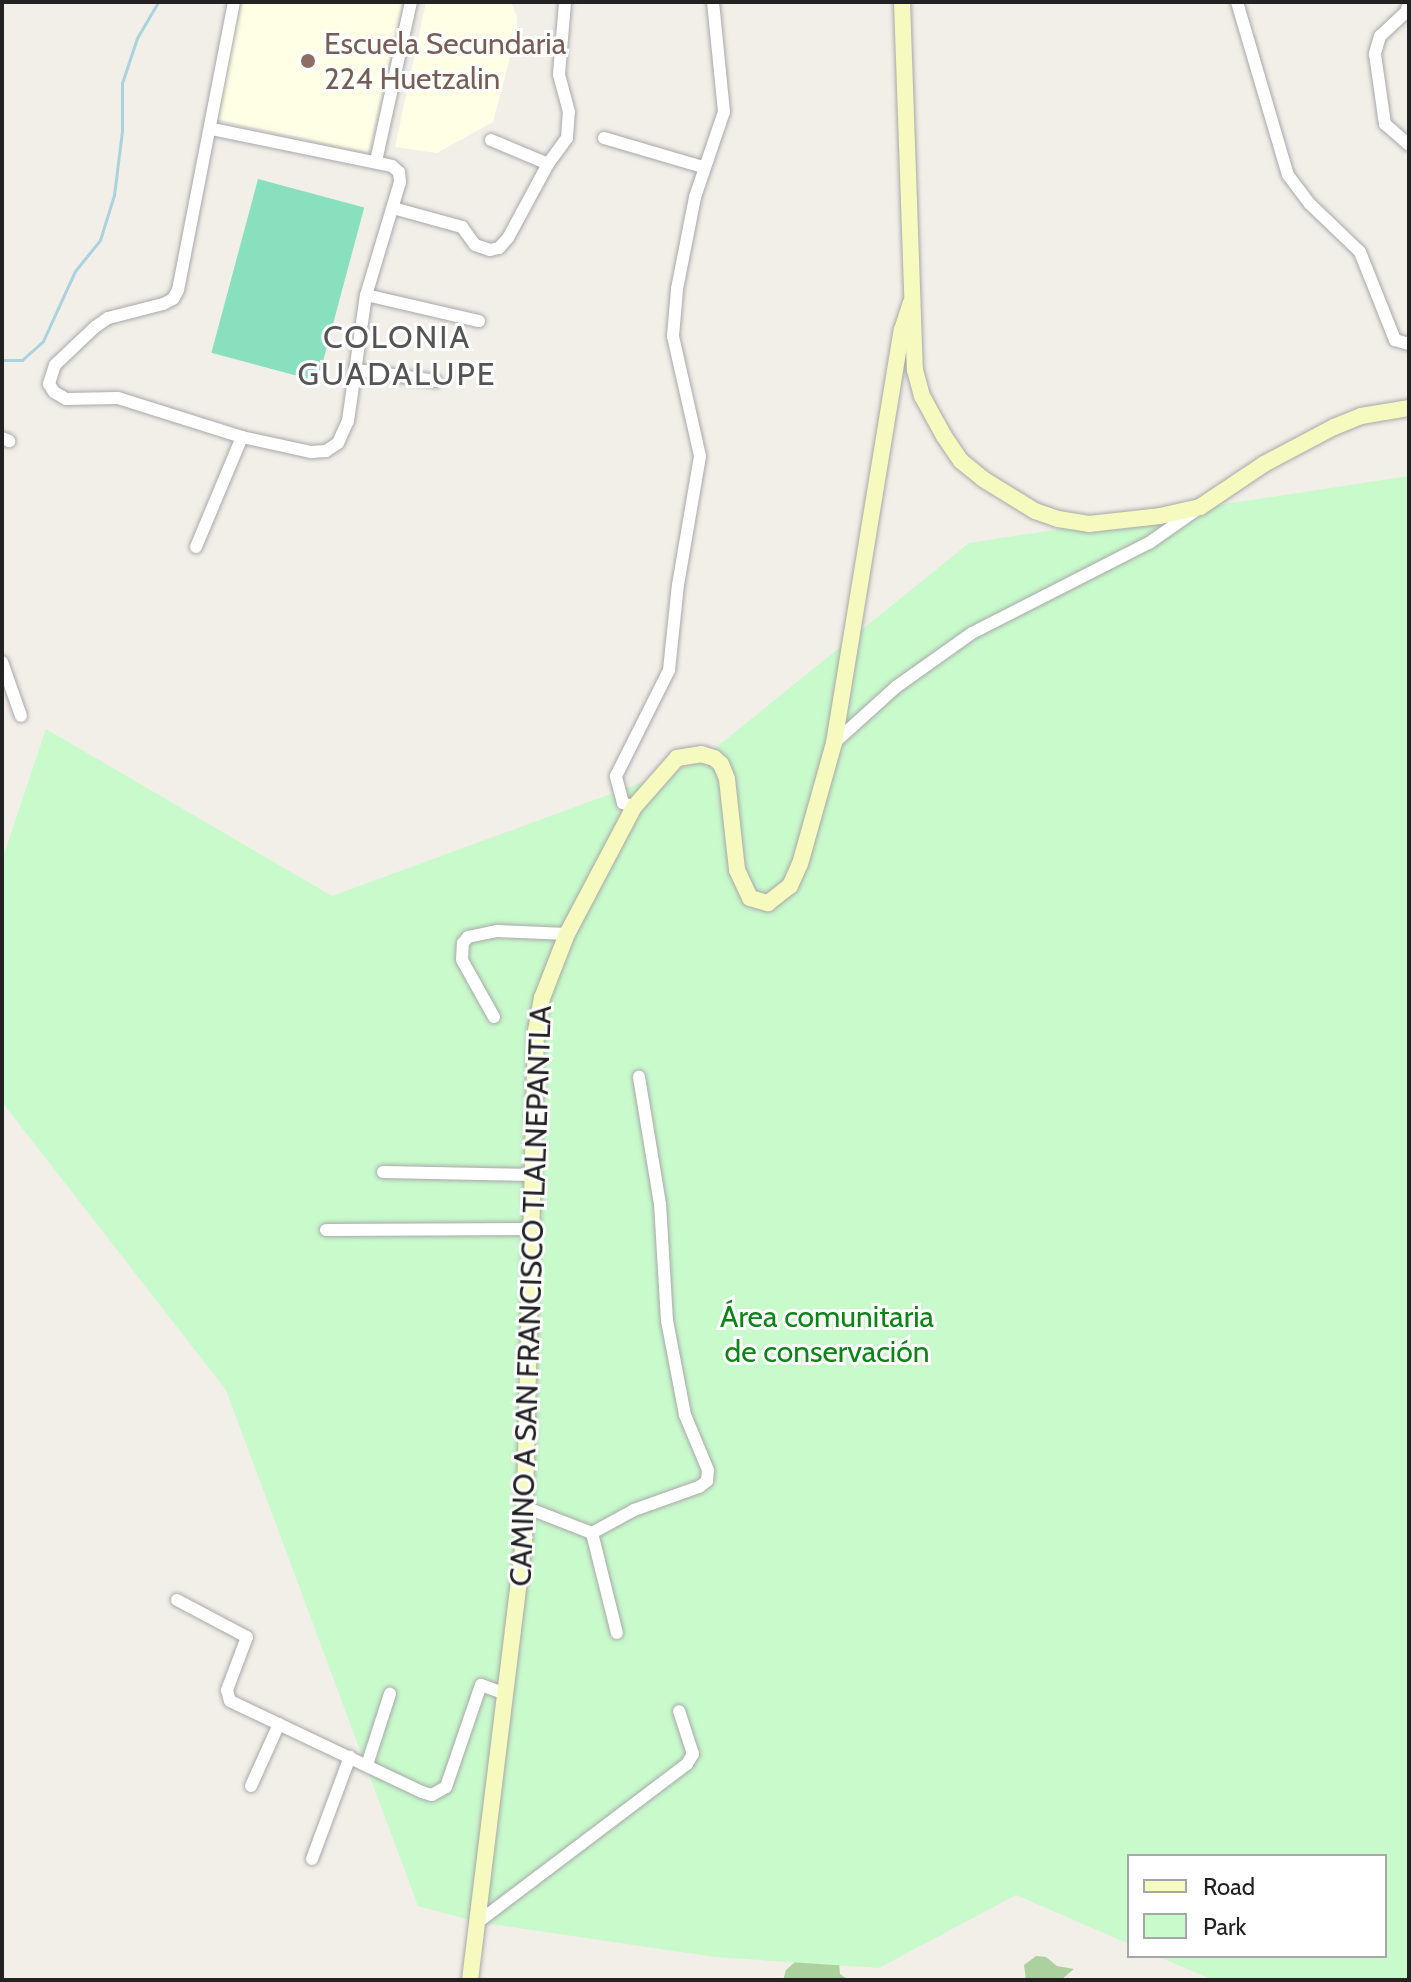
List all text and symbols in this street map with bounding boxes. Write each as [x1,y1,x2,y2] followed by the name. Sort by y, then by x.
[324,26,566,96] place label: Escuela Secundaria 224 Huetzalin
[299,52,317,70] marker: Escuela Secundaria 224 Huetzalin
[297,319,497,394] district label: COLONIA GUADALUPE
[503,1005,559,1587] street label: CAMINO A SAN FRANCISCO TLALNEPANTLA
[720,1299,934,1370] park label: Área comunitaria de conservación
[1127,1854,1387,1958] legend
[1203,1872,1255,1901] text: Road
[1203,1912,1246,1941] text: Park

